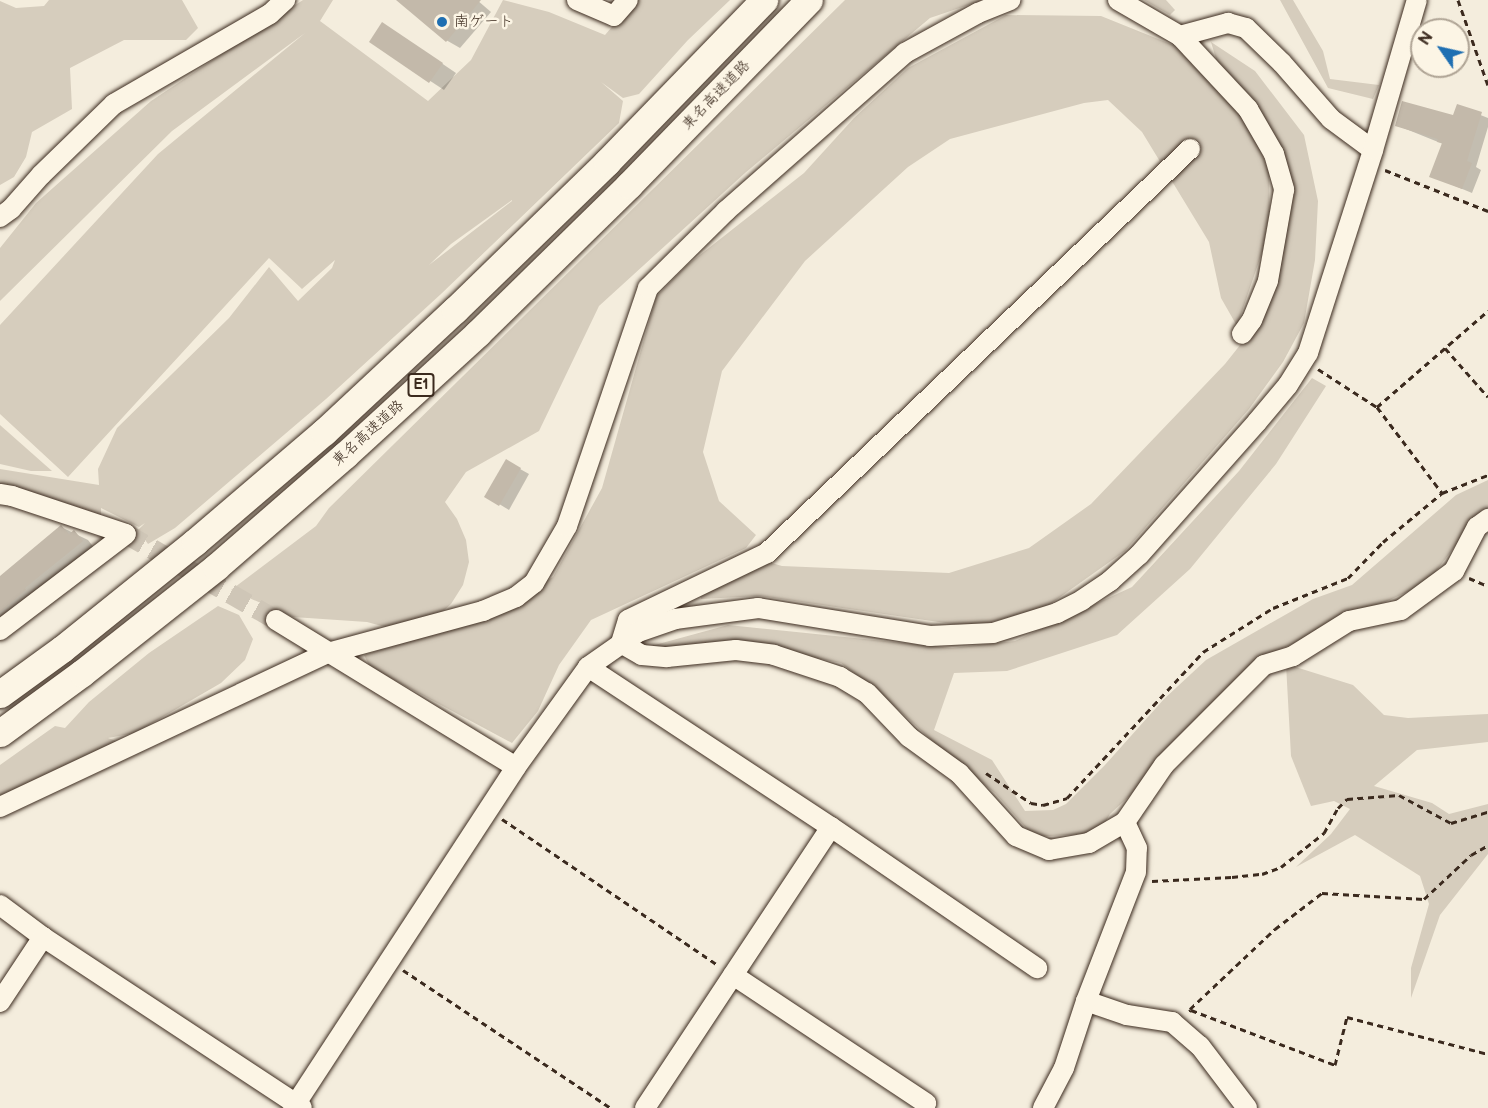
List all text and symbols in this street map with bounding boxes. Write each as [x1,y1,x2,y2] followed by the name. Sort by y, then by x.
[454,13,514,31] place label: 南ゲート
[435,15,449,29] marker: 南ゲート
[1410,18,1470,78] north arrow
[1415,28,1438,49] text: N
[678,56,754,134] street label: 東名高速道路
[408,374,434,396] road number: E1
[329,396,407,470] street label: 東名高速道路

